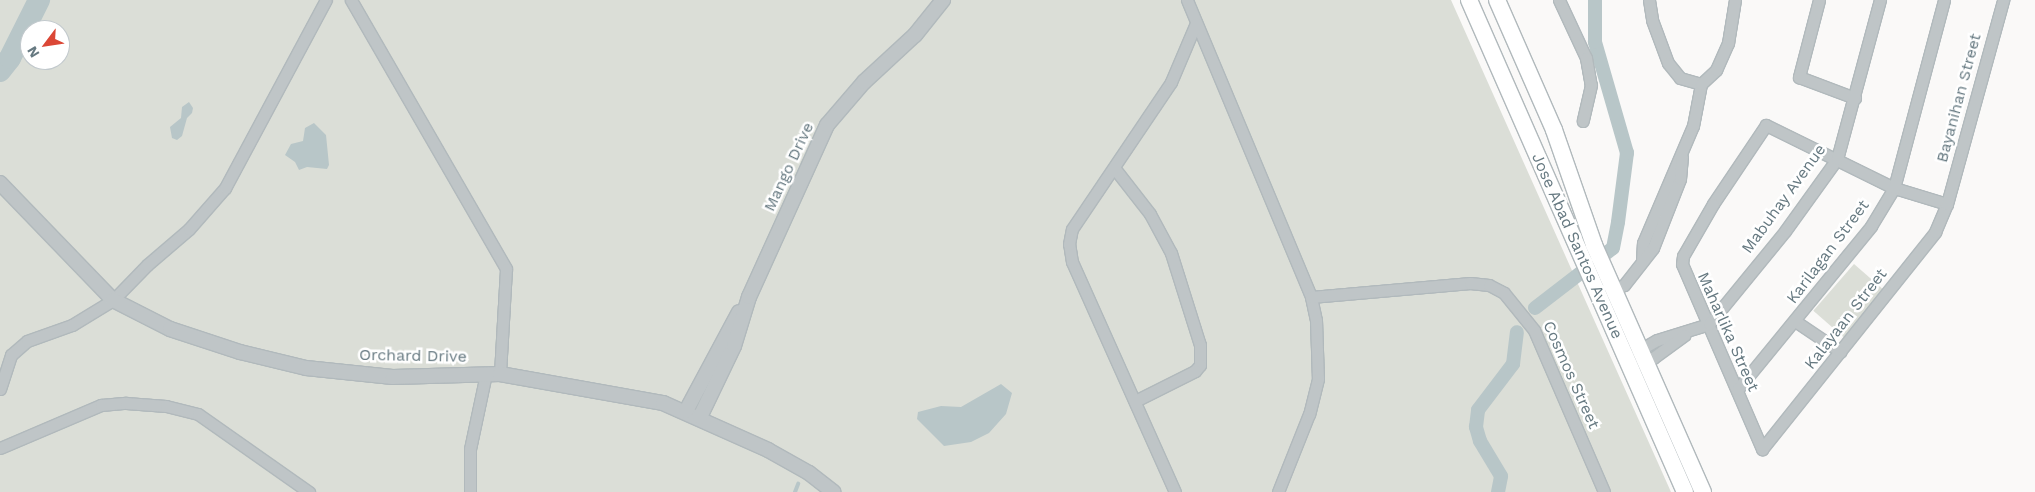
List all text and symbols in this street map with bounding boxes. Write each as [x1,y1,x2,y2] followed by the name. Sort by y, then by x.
[20,20,70,70] north arrow
[1933,31,1985,165] street label: Bayanihan Street
[23,44,43,61] text: N
[760,119,818,215] street label: Mango Drive
[1738,140,1830,258] street label: Mabuhay Avenue
[1527,150,1627,342] street label: Jose Abad Santos Avenue
[1783,196,1873,308] street label: Karilagan Street
[1801,265,1891,373] street label: Kalayaan Street
[1693,269,1763,395] street label: Maharlika Street
[1539,318,1603,432] street label: Cosmos Street
[359,345,467,367] street label: Orchard Drive

